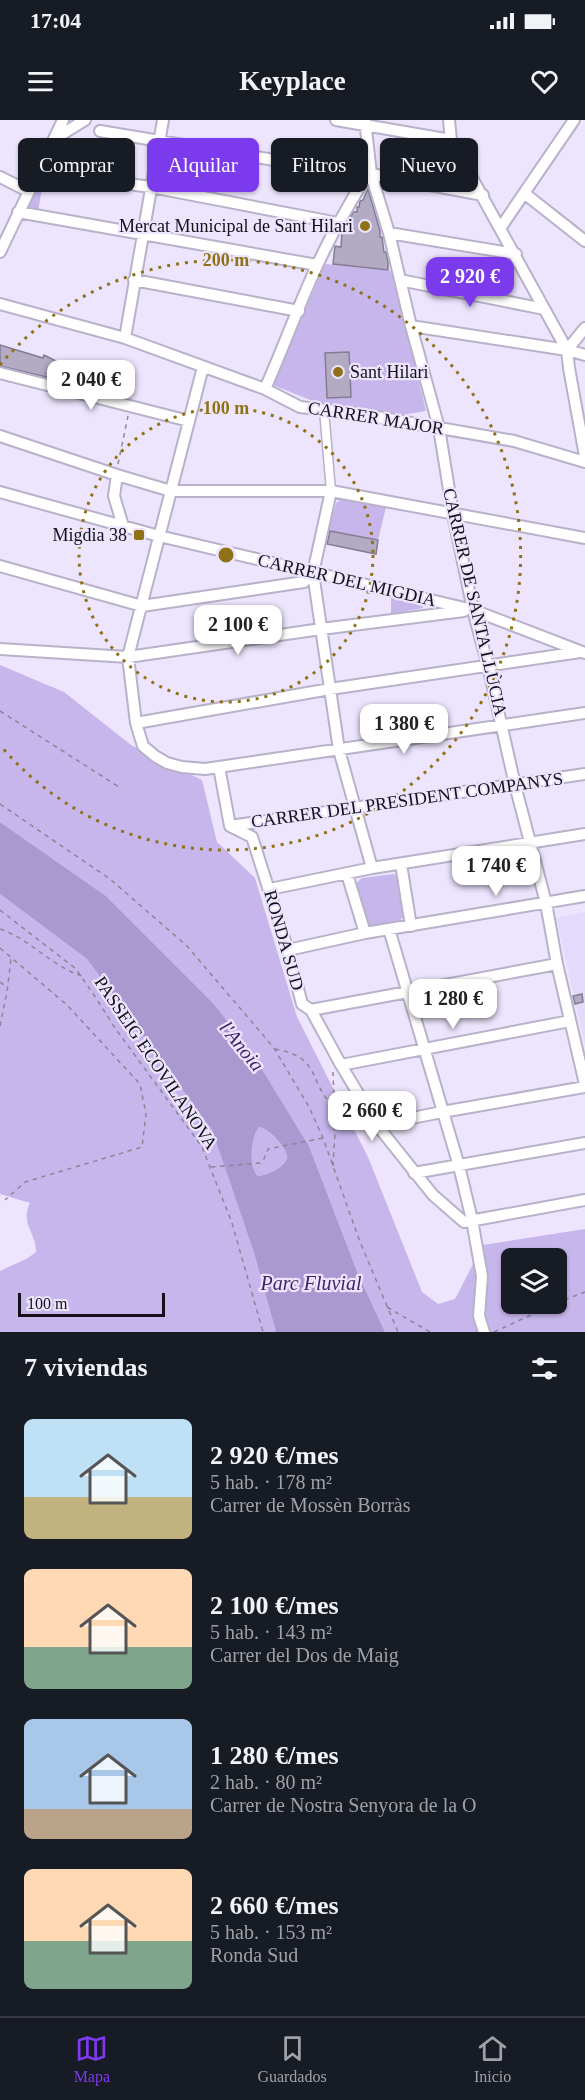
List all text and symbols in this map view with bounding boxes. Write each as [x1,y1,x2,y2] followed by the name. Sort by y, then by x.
[30,8,81,33] text: 17:04
[24,65,57,98] icon: menu
[528,65,561,98] icon: heart
[239,66,346,96] text: Keyplace
[18,138,135,192] chip: Comprar
[147,138,259,192] chip: Alquilar
[271,138,368,192] chip: Filtros
[380,138,478,192] chip: Nuevo
[119,216,353,236] place label: Mercat Municipal de Sant Hilari
[358,219,372,233] marker: Mercat Municipal de Sant Hilari
[203,250,249,270] text: 200 m
[415,257,525,308] pin: 2 920 €
[440,265,500,287] text: 2 920 €
[36,360,146,411] pin: 2 040 €
[350,362,429,382] place label: Sant Hilari
[331,365,345,379] marker: Sant Hilari
[61,368,121,390] text: 2 040 €
[307,397,445,439] street label: CARRER MAJOR
[203,398,249,418] text: 100 m
[439,486,512,718] street label: CARRER DE SANTA LLÙCIA
[53,525,127,545] place label: Migdia 38
[132,528,146,542] marker: Migdia 38
[216,545,236,565] centre of rings
[256,550,438,610] street label: CARRER DEL MIGDIA
[183,605,293,656] pin: 2 100 €
[208,613,268,635] text: 2 100 €
[349,704,459,755] pin: 1 380 €
[374,712,434,734] text: 1 380 €
[250,768,564,832] street label: CARRER DEL PRESIDENT COMPANYS
[441,846,551,897] pin: 1 740 €
[466,854,526,876] text: 1 740 €
[260,887,308,993] street label: RONDA SUD
[91,973,221,1153] street label: PASSEIG ECOVILANOVA
[398,979,508,1030] pin: 1 280 €
[423,987,483,1009] text: 1 280 €
[215,1017,269,1075] water label: l'Anoia
[317,1091,427,1142] pin: 2 660 €
[342,1099,402,1121] text: 2 660 €
[501,1248,567,1314] map controls
[501,1248,567,1314] button: layers
[260,1272,362,1294] water label: Parc Fluvial
[18,1290,165,1318] scale bar
[27,1295,67,1312] text: 100 m
[528,1352,561,1385] icon: filters
[24,1353,148,1382] text: 7 viviendas
[210,1441,339,1470] text: 2 920 €/mes
[72,1443,144,1515] icon: home
[210,1471,332,1493] text: 5 hab. · 178 m²
[210,1494,411,1516] text: Carrer de Mossèn Borràs
[210,1591,339,1620] text: 2 100 €/mes
[72,1593,144,1665] icon: home
[210,1621,332,1643] text: 5 hab. · 143 m²
[210,1644,399,1666] text: Carrer del Dos de Maig
[210,1741,339,1770] text: 1 280 €/mes
[72,1743,144,1815] icon: home
[210,1771,322,1793] text: 2 hab. · 80 m²
[210,1794,477,1816] text: Carrer de Nostra Senyora de la O
[210,1891,339,1920] text: 2 660 €/mes
[72,1893,144,1965] icon: home
[210,1921,332,1943] text: 5 hab. · 153 m²
[210,1944,298,1966] text: Ronda Sud
[74,2032,110,2086] tab: Mapa
[257,2032,327,2086] tab: Guardados
[474,2032,511,2086] tab: Inicio

